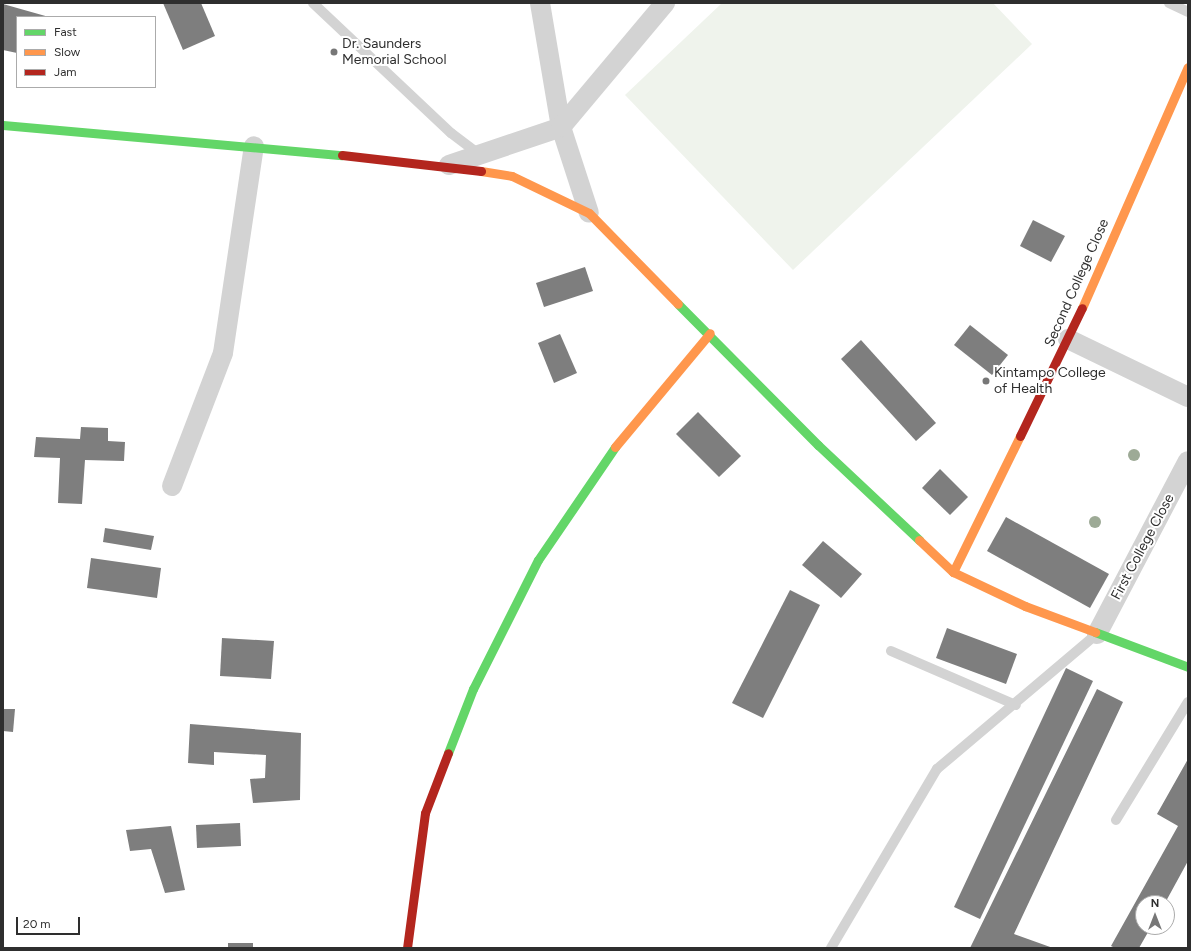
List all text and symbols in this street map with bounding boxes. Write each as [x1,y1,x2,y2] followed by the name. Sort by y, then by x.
[16,16,156,88] legend
[54,25,77,39] text: Fast
[342,36,446,68] place label: Dr. Saunders Memorial School
[54,45,80,59] text: Slow
[329,47,339,57] marker: Dr. Saunders Memorial School
[54,65,77,79] text: Jam
[1041,216,1113,350] street label: Second College Close
[994,365,1106,398] place label: Kintampo College of Health
[981,376,991,386] marker: Kintampo College of Health
[1108,491,1178,603] street label: First College Close
[1135,895,1175,935] north arrow
[1151,897,1159,910] text: N
[18,909,82,935] scale bar
[23,917,51,931] text: 20 m

